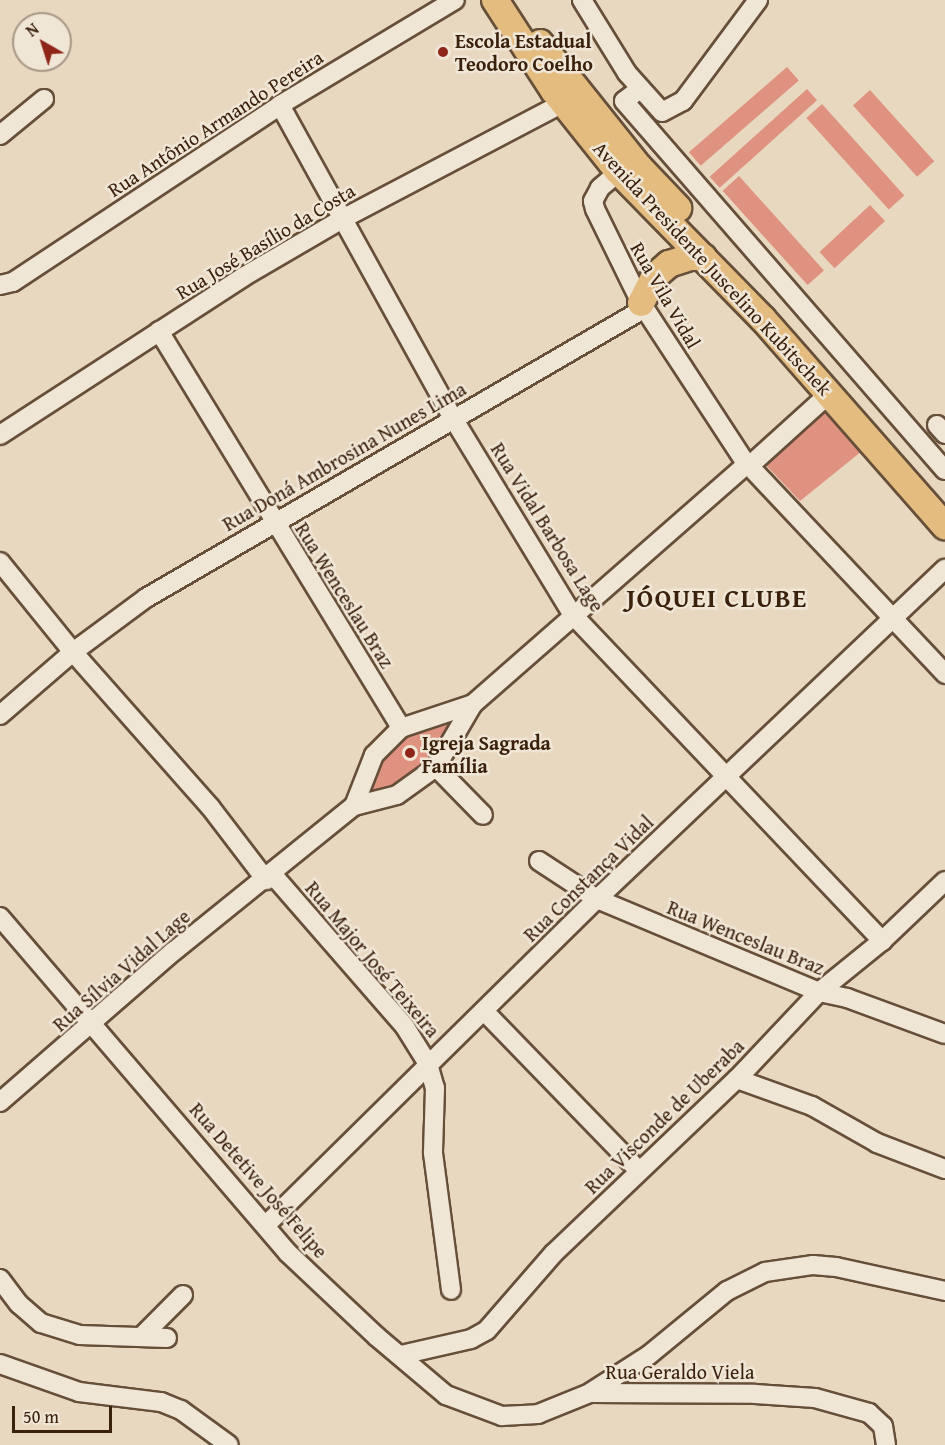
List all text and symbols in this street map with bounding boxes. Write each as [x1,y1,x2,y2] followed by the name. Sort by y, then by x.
[12,12,72,72] north arrow
[20,17,44,42] text: N
[455,28,593,75] place label: Escola Estadual Teodoro Coelho
[103,44,327,202] street label: Rua Antônio Armando Pereira
[436,45,450,59] marker: Escola Estadual Teodoro Coelho
[589,136,837,400] street label: Avenida Presidente Juscelino Kubitschek
[171,178,359,304] street label: Rua José Basílio da Costa
[626,238,706,352] street label: Rua Vila Vidal
[218,376,470,536] street label: Rua Doná Ambrosina Nunes Lima
[486,438,610,616] street label: Rua Vidal Barbosa Lage
[291,518,399,672] street label: Rua Wenceslau Braz
[626,582,808,614] district label: JÓQUEI CLUBE
[422,730,551,777] place label: Igreja Sagrada Família
[403,746,417,760] marker: Igreja Sagrada Família
[518,810,658,946] street label: Rua Constança Vidal
[301,876,445,1042] street label: Rua Major José Teixeira
[664,895,828,979] street label: Rua Wenceslau Braz
[47,904,195,1036] street label: Rua Sílvia Vidal Lage
[579,1034,749,1198] street label: Rua Visconde de Uberaba
[185,1097,333,1263] street label: Rua Detetive José Felipe
[606,1359,754,1383] street label: Rua Geraldo Viela
[15,1394,116,1432] scale bar
[23,1403,59,1430] text: 50 m

